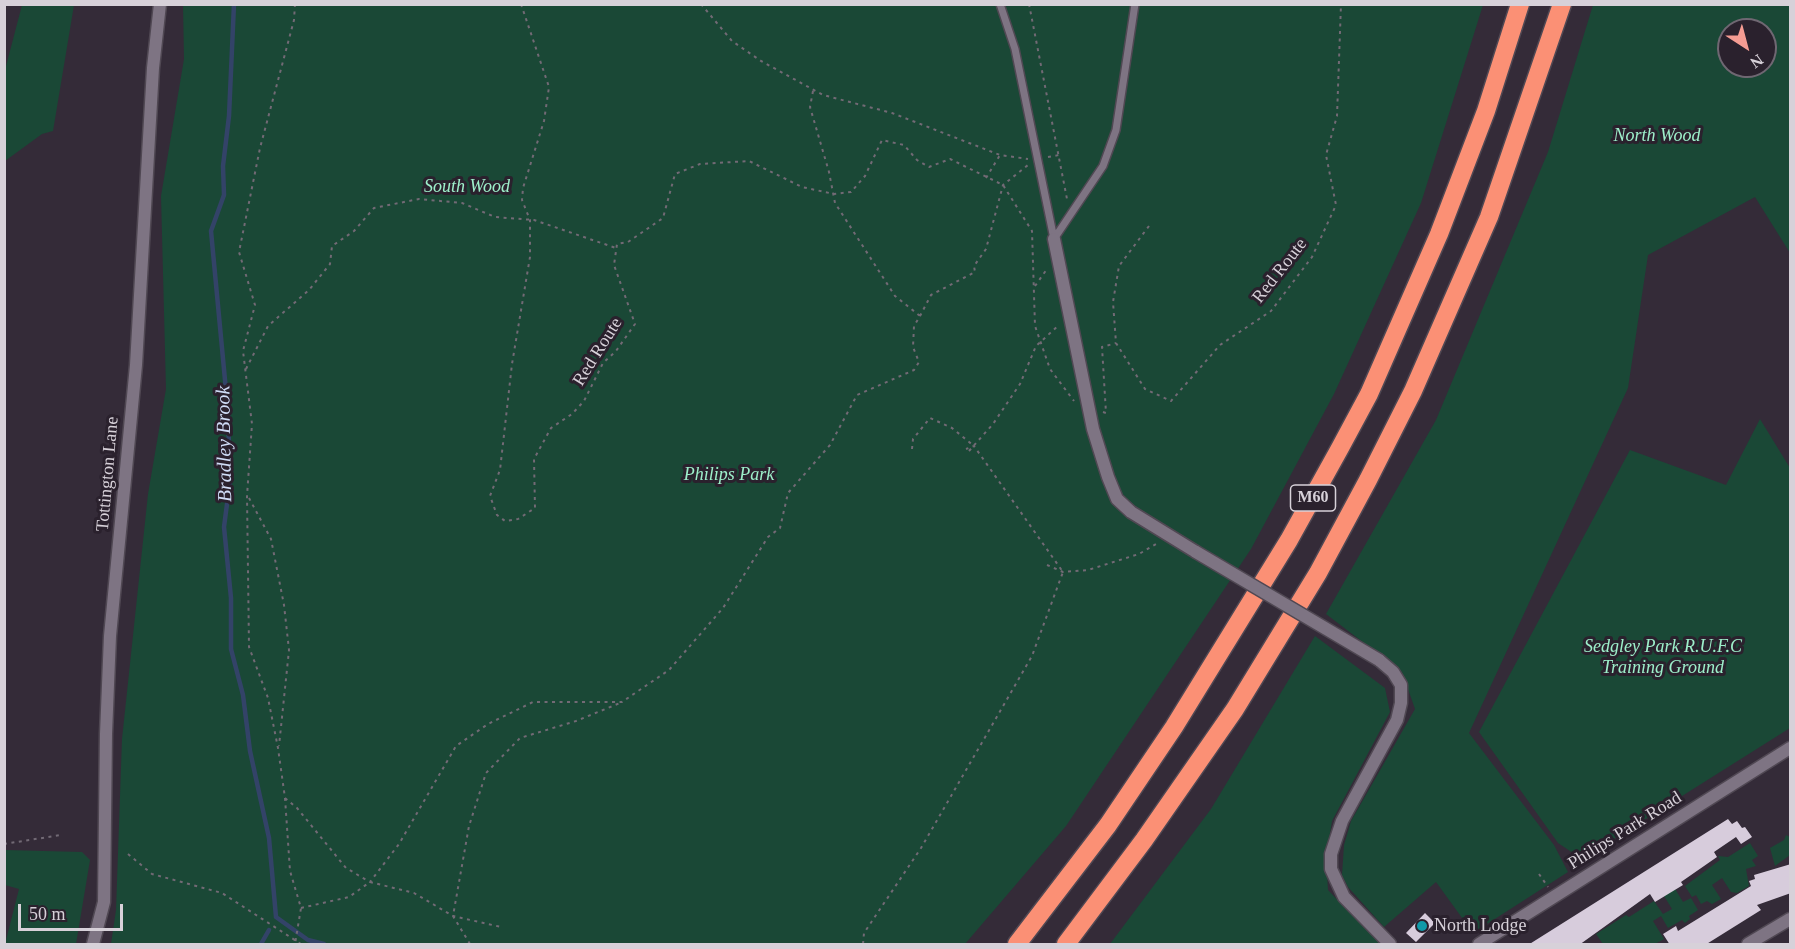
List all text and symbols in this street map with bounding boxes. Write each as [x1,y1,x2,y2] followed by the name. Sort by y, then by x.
[1717,18,1777,78] north arrow
[1747,51,1766,72] text: N
[1614,125,1700,147] park label: North Wood
[424,176,510,198] park label: South Wood
[1248,234,1312,308] street label: Red Route
[569,314,627,390] street label: Red Route
[212,386,238,502] water label: Bradley Brook
[92,416,124,532] street label: Tottington Lane
[684,464,774,486] park label: Philips Park
[1290,485,1336,511] road number: M60
[1584,636,1742,678] park label: Sedgley Park R.U.F.C Training Ground
[1564,787,1686,875] street label: Philips Park Road
[21,892,126,930] scale bar
[29,904,66,924] text: 50 m
[1434,915,1526,937] place label: North Lodge
[1415,919,1429,933] marker: North Lodge

